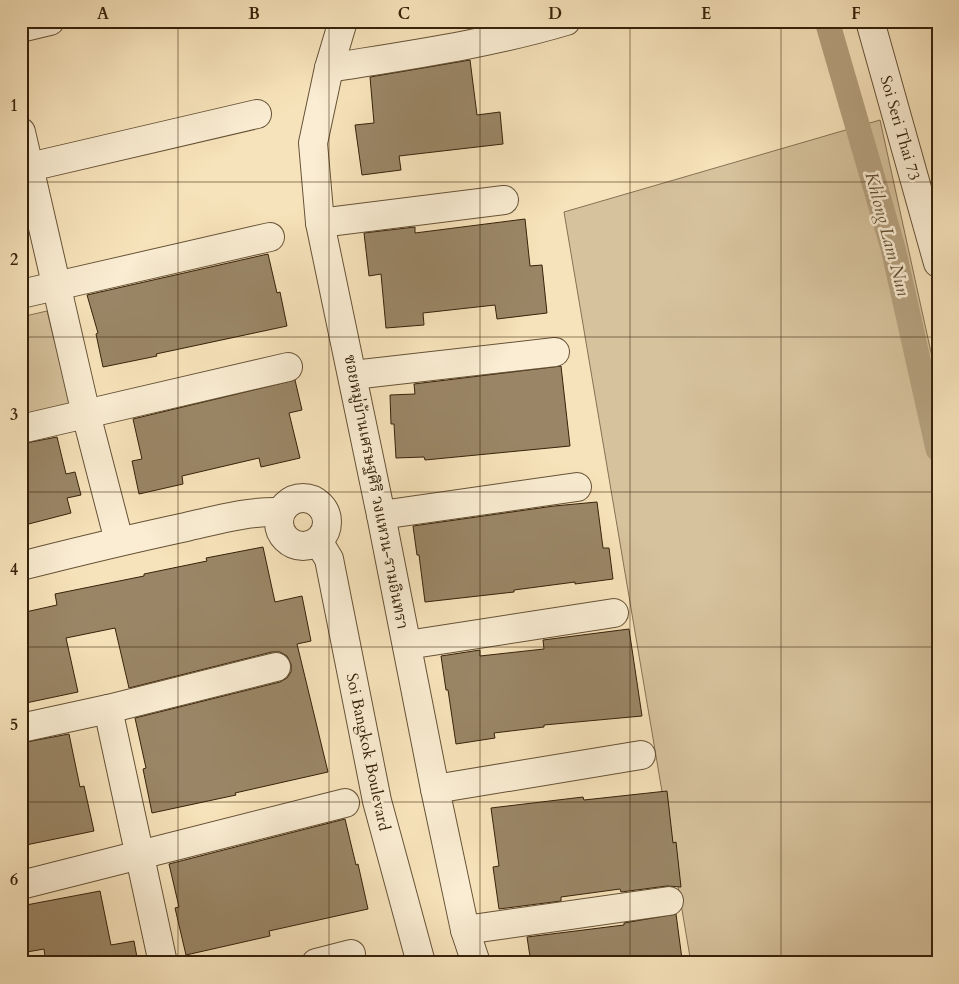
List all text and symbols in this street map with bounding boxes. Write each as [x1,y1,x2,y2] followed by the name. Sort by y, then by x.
[97,3,109,25] text: A
[248,3,260,25] text: B
[398,3,410,25] text: C
[548,3,562,25] text: D
[701,3,711,25] text: E
[851,3,861,25] text: F
[875,73,925,183] street label: Soi Seri Thai 73
[10,95,18,117] text: 1
[858,169,916,299] water label: Khlong Lam Nun
[10,249,18,271] text: 2
[339,353,413,631] street label: ซอยหมู่บ้านเศรษฐศิริ วงแหวน-รามอินทรา
[10,404,18,426] text: 3
[10,559,18,581] text: 4
[341,671,396,833] street label: Soi Bangkok Boulevard
[10,714,18,736] text: 5
[10,869,18,891] text: 6

